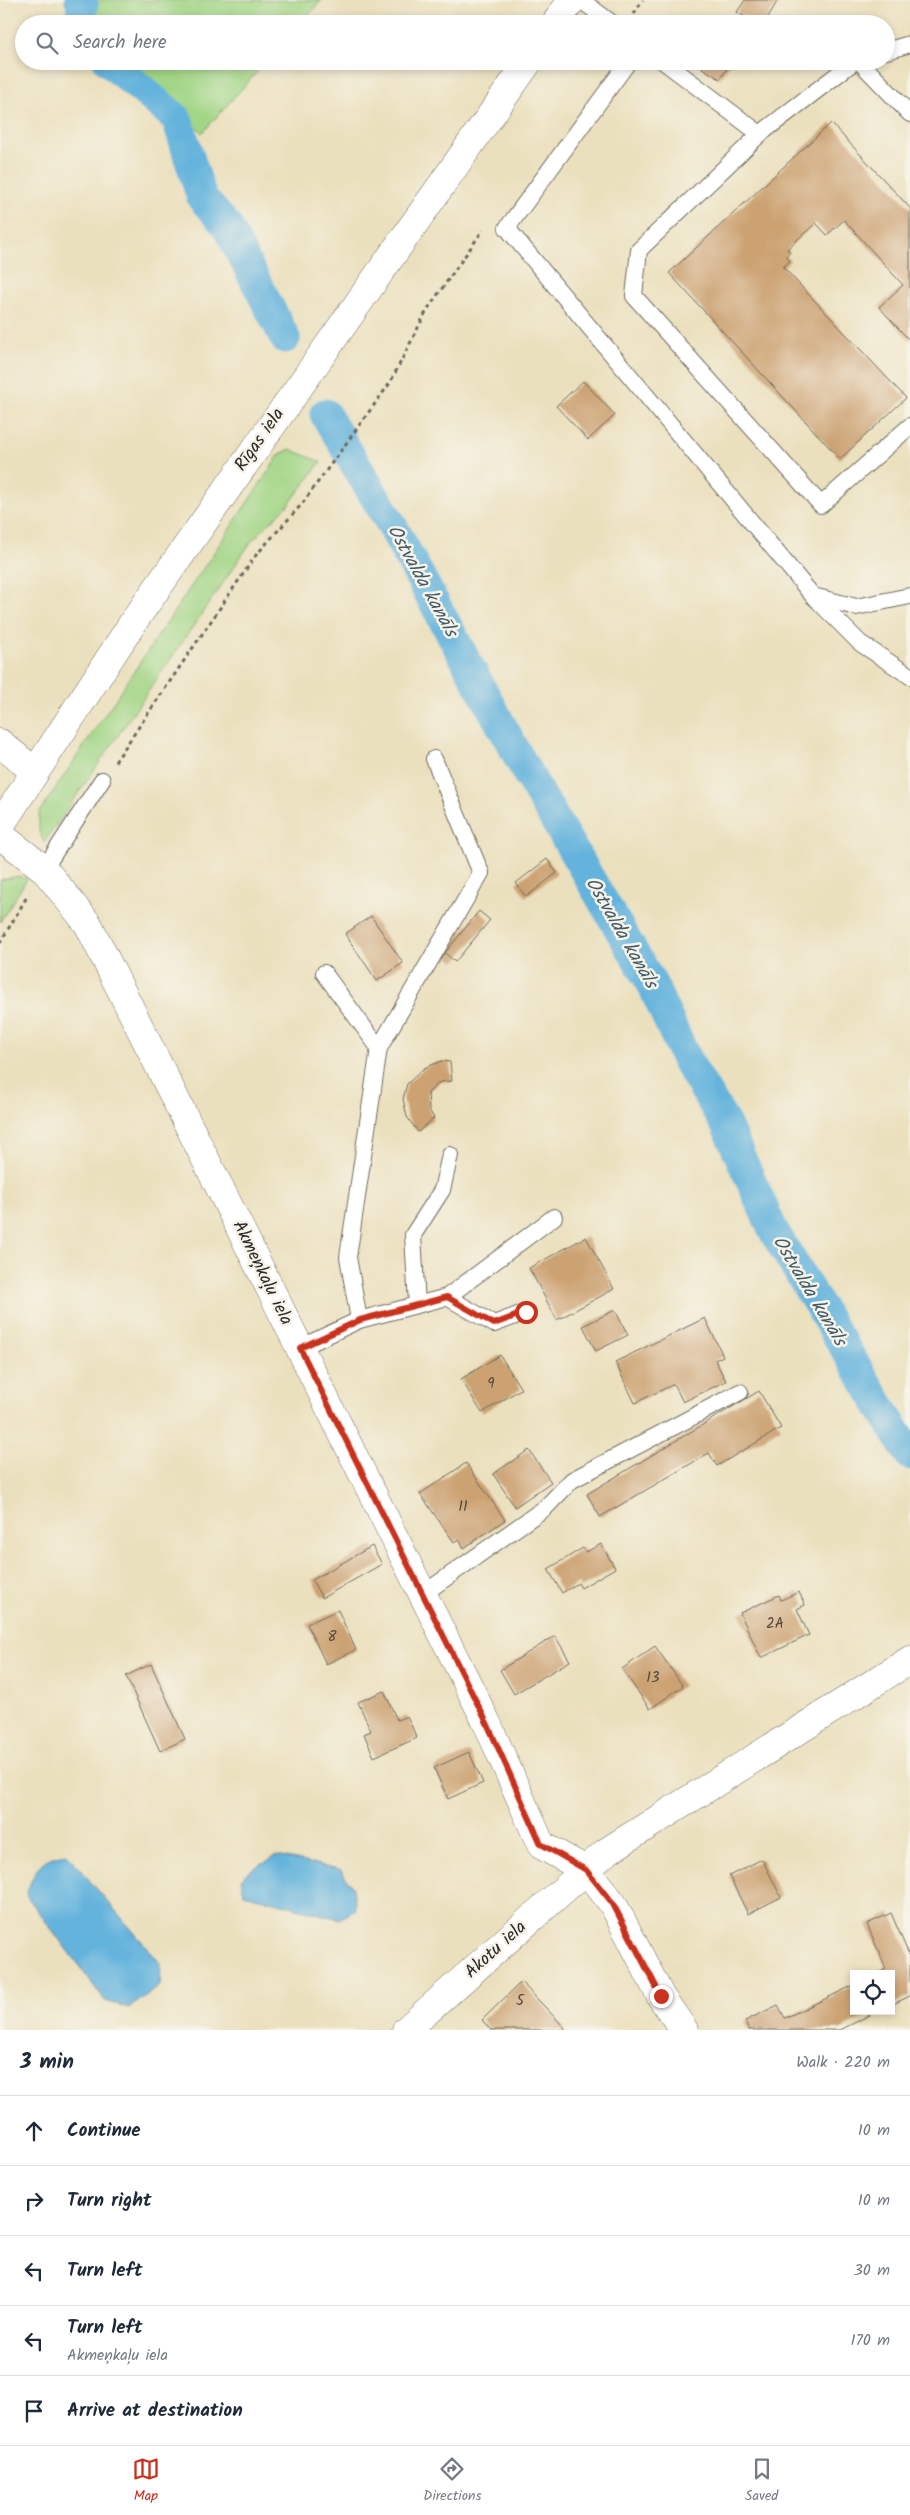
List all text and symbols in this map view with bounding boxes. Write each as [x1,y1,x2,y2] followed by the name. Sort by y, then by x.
[15,15,895,70] search box
[73,28,167,58] text: Search here
[33,29,61,57] icon: search
[227,402,293,478] street label: Rīgas iela
[379,519,466,644] water label: Ostvalda kanāls
[577,872,666,996] water label: Ostvalda kanāls
[224,1216,300,1330] street label: Akmeņkaļu iela
[764,1230,855,1354] water label: Ostvalda kanāls
[515,1301,538,1324] route start
[487,1372,495,1396] house number: 9
[458,1495,468,1519] house number: 11
[766,1612,784,1636] house number: 2A
[327,1625,337,1649] house number: 8
[646,1666,660,1690] house number: 13
[458,1914,534,1986] street label: Akotu iela
[850,1970,895,2015] map controls
[850,1970,895,2015] button: locate
[650,1985,673,2008] route end
[516,1989,525,2013] house number: 5
[20,2046,74,2079] text: 3 min
[796,2050,890,2075] text: Walk · 220 m
[67,2116,140,2146] text: Continue
[20,2117,48,2145] icon: ahead
[858,2118,890,2143] text: 10 m
[67,2186,152,2216] text: Turn right
[20,2187,48,2215] icon: right
[858,2188,890,2213] text: 10 m
[67,2256,142,2286] text: Turn left
[20,2257,48,2285] icon: left
[854,2258,890,2283] text: 30 m
[67,2313,142,2343] text: Turn left
[20,2327,48,2355] icon: left
[850,2328,890,2353] text: 170 m
[67,2343,168,2368] text: Akmeņkaļu iela
[67,2396,243,2426] text: Arrive at destination
[20,2397,48,2425] icon: arrive
[132,2455,160,2507] tab: Map
[423,2455,481,2507] tab: Directions
[745,2455,778,2507] tab: Saved

